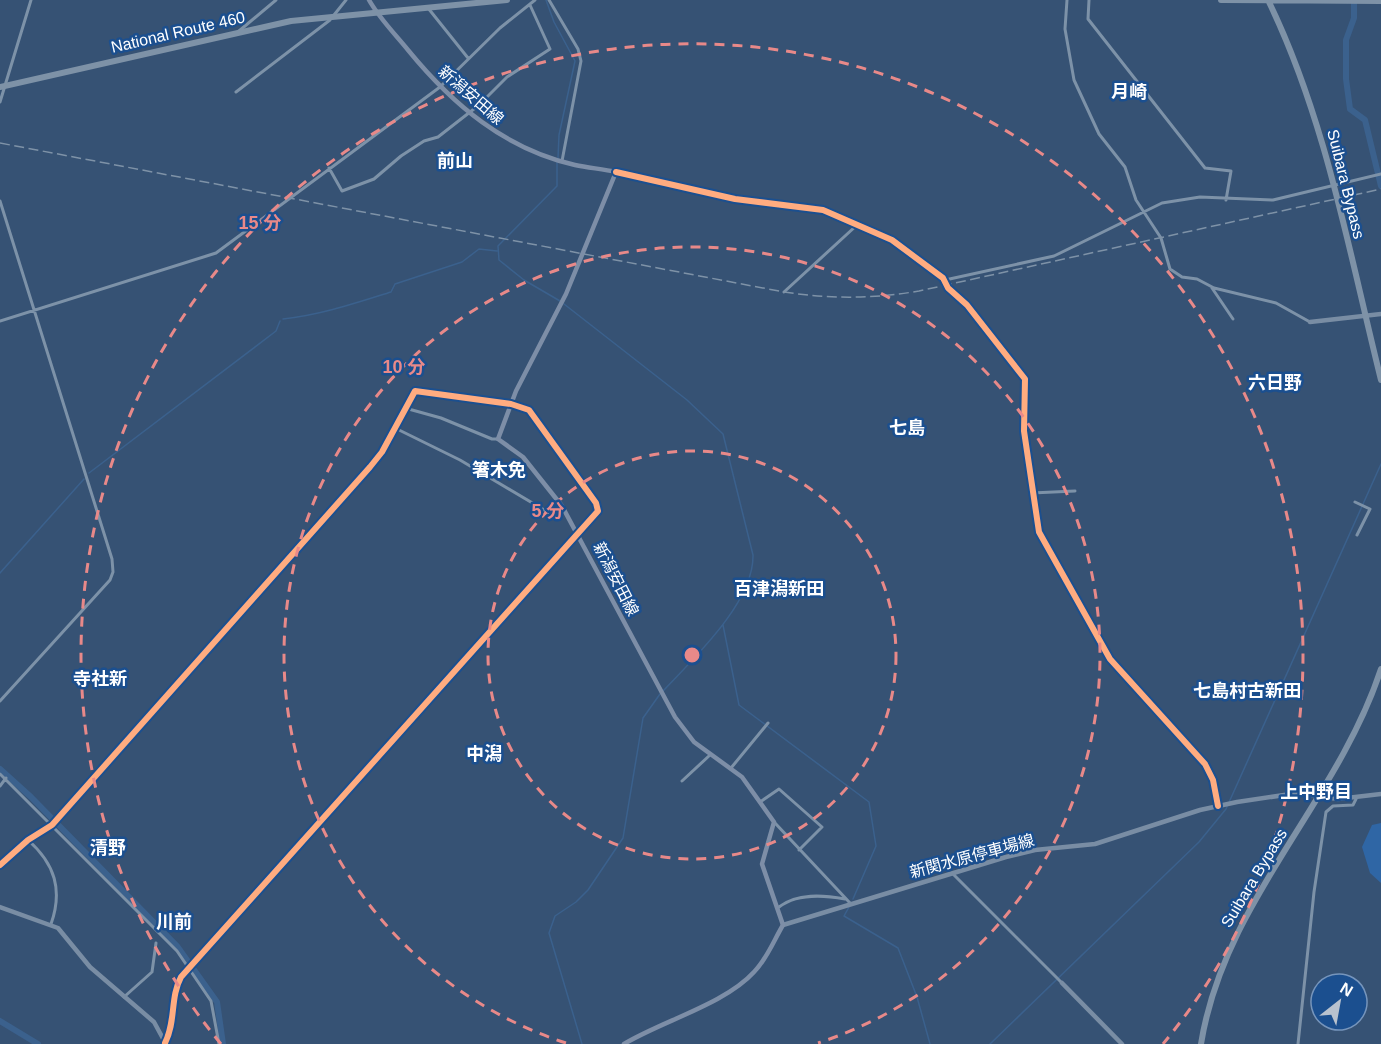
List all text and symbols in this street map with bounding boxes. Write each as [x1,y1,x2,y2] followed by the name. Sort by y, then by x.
[109,8,247,56] street label: National Route 460
[435,62,507,128] street label: 新潟安田線
[1111,82,1147,102] district label: 月崎
[1324,128,1368,240] street label: Suibara Bypass
[437,151,473,171] district label: 前山
[238,213,282,233] text: 15 分
[382,357,426,377] text: 10 分
[1248,373,1302,393] district label: 六日野
[889,418,925,438] district label: 七島
[472,460,526,480] district label: 箸木免
[531,501,565,521] text: 5 分
[590,539,642,619] street label: 新潟安田線
[734,579,824,599] district label: 百津潟新田
[682,645,702,665] centre of rings
[73,669,127,689] district label: 寺社新
[1193,681,1301,701] district label: 七島村古新田
[466,744,502,764] district label: 中潟
[1280,782,1352,802] district label: 上中野目
[1218,826,1290,930] street label: Suibara Bypass
[908,831,1036,881] street label: 新関水原停車場線
[90,838,126,858] district label: 清野
[156,912,192,932] district label: 川前
[1309,972,1369,1032] north arrow
[1337,979,1356,1000] text: N

